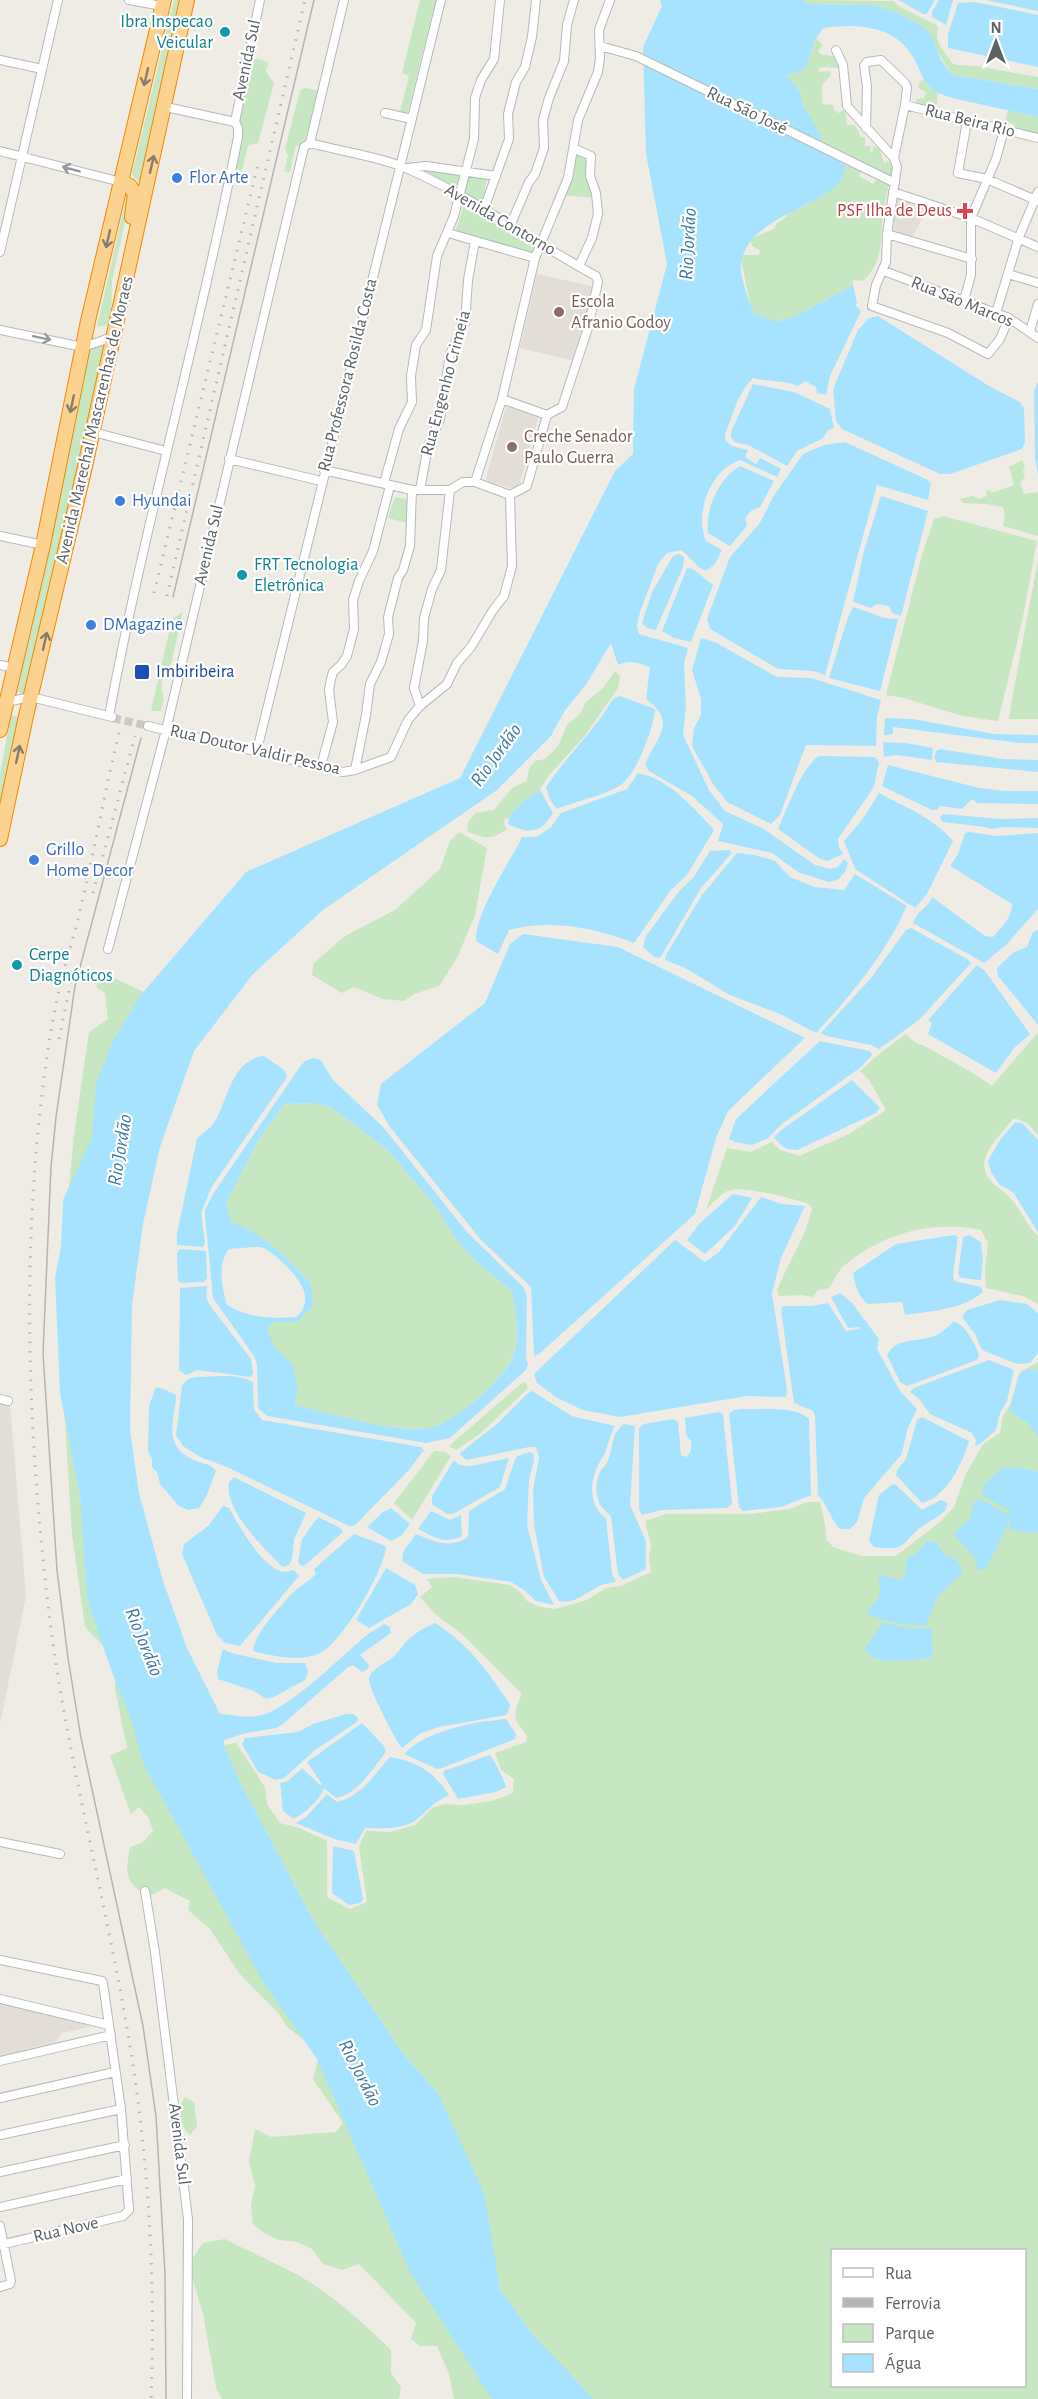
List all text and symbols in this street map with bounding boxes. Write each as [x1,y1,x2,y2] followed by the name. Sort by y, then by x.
[966,12,1026,72] north arrow
[120,13,213,52] place label: Ibra Inspecao Veicular
[230,18,264,102] street label: Avenida Sul
[990,20,1002,36] text: N
[218,25,232,39] marker: Ibra Inspecao Veicular
[139,68,151,87] one-way arrow
[704,84,790,138] street label: Rua São José
[923,101,1017,141] street label: Rua Beira Rio
[147,154,159,173] one-way arrow
[62,163,81,175] one-way arrow
[189,169,249,187] place label: Flor Arte
[170,171,184,185] marker: Flor Arte
[441,181,559,259] street label: Avenida Contorno
[837,202,952,220] place label: PSF Ilha de Deus
[956,202,974,220] marker: PSF Ilha de Deus
[676,207,700,281] water label: Rio Jordão
[101,229,113,248] one-way arrow
[908,273,1016,331] street label: Rua São Marcos
[53,274,137,566] street label: Avenida Marechal Mascarenhas de Moraes
[315,276,381,474] street label: Rua Professora Rosilda Costa
[571,293,671,332] place label: Escola Afranio Godoy
[552,305,566,319] marker: Escola Afranio Godoy
[418,308,474,458] street label: Rua Engenho Crimeia
[32,333,51,345] one-way arrow
[66,394,77,413] one-way arrow
[524,428,633,467] place label: Creche Senador Paulo Guerra
[505,440,519,454] marker: Creche Senador Paulo Guerra
[132,492,192,510] place label: Hyundai
[113,494,127,508] marker: Hyundai
[191,503,227,587] street label: Avenida Sul
[254,556,358,595] place label: FRT Tecnologia Eletrônica
[235,568,249,582] marker: FRT Tecnologia Eletrônica
[103,616,183,634] place label: DMagazine
[84,618,98,632] marker: DMagazine
[39,631,51,650] one-way arrow
[133,663,151,681] marker: Imbiribeira
[156,663,235,681] place label: Imbiribeira
[467,720,525,790] water label: Rio Jordão
[168,722,342,778] street label: Rua Doutor Valdir Pessoa
[13,745,24,765] one-way arrow
[46,841,134,880] place label: Grillo Home Decor
[27,853,41,867] marker: Grillo Home Decor
[29,946,113,985] place label: Cerpe Diagnóticos
[10,958,24,972] marker: Cerpe Diagnóticos
[104,1113,136,1187] water label: Rio Jordão
[121,1605,167,1679] water label: Rio Jordão
[335,2036,385,2110] water label: Rio Jordão
[165,2102,193,2186] street label: Avenida Sul
[32,2214,100,2246] street label: Rua Nove
[831,2249,1026,2387] legend
[885,2265,912,2283] text: Rua
[885,2295,941,2313] text: Ferrovia
[885,2325,934,2343] text: Parque
[885,2352,922,2373] text: Água

